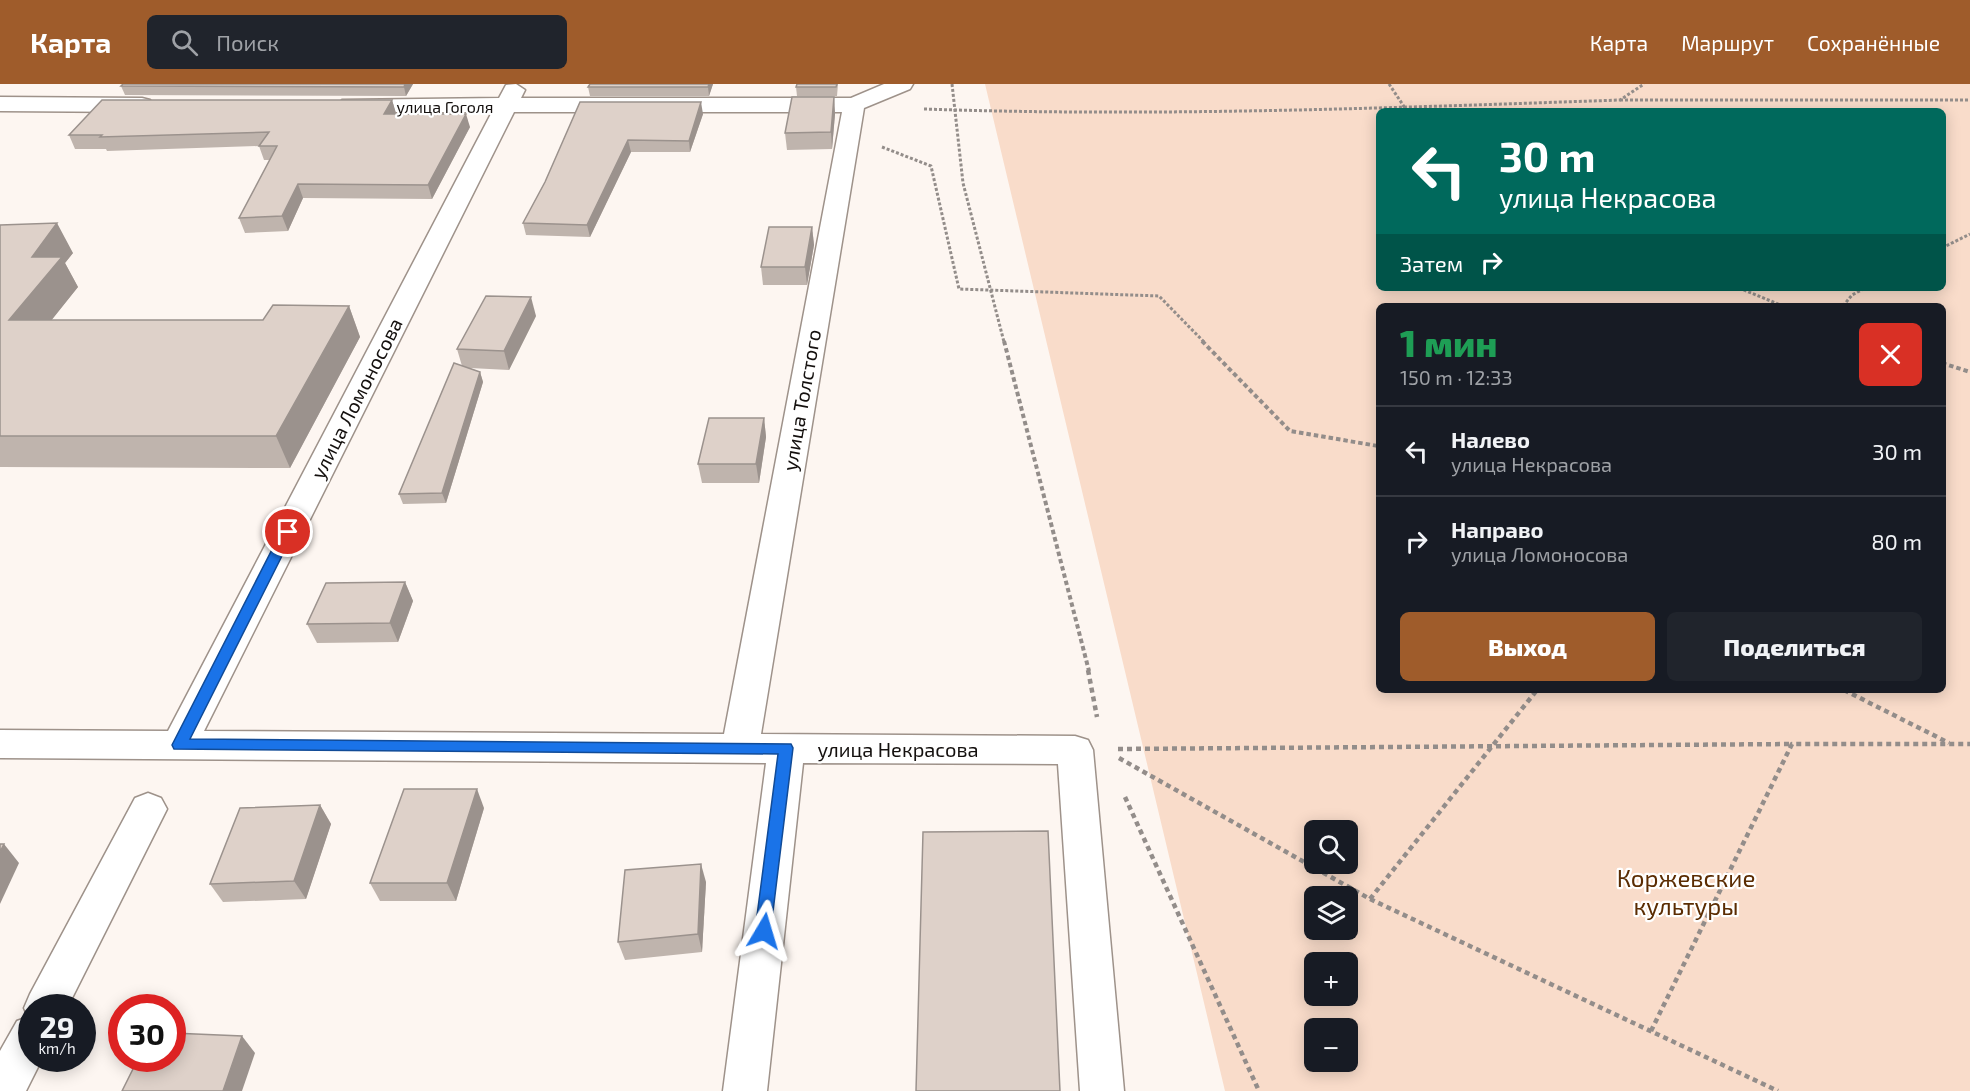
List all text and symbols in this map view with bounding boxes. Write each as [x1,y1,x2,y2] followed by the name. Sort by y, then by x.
[147,15,567,69] search box
[30,25,111,59] text: Карта
[168,26,201,59] icon: search
[216,29,279,55] text: Поиск
[1590,30,1648,55] text: Карта
[1681,30,1774,55] text: Маршрут
[1807,30,1940,55] text: Сохранённые
[396,97,494,117] street label: улица Гоголя
[1499,130,1595,180] text: 30 m
[1400,132,1478,210] icon: left
[1499,181,1717,213] text: улица Некрасова
[1475,246,1508,279] icon: right
[1400,250,1463,276] text: Затем
[305,314,408,483] street label: улица Ломоносова
[1400,321,1498,364] text: 1 мин
[1859,323,1922,386] button: close
[777,327,826,473] street label: улица Толстого
[1400,365,1513,389] text: 150 m · 12:33
[1451,426,1530,452] text: Налево
[1400,435,1433,468] icon: left
[1872,438,1922,464] text: 30 m
[1451,452,1612,476] text: улица Некрасова
[262,506,313,557] pin
[271,515,304,548] icon: arrive
[1451,516,1544,542] text: Направо
[1400,525,1433,558] icon: right
[1871,528,1922,554] text: 80 m
[1451,542,1628,566] text: улица Ломоносова
[1400,612,1655,681] button: Выход
[1667,612,1922,681] button: Поделиться
[817,737,979,762] street label: улица Некрасова
[1304,820,1358,1072] map controls
[1304,820,1358,874] button: search
[1617,863,1755,921] park label: Коржевские культуры
[1304,886,1358,940] button: layers
[732,899,796,963] position arrow
[1304,952,1358,1006] button: +
[108,994,186,1072] speed limit sign: 30
[39,1008,75,1044] text: 29
[1304,1018,1358,1072] button: −
[38,1039,76,1057] text: km/h

